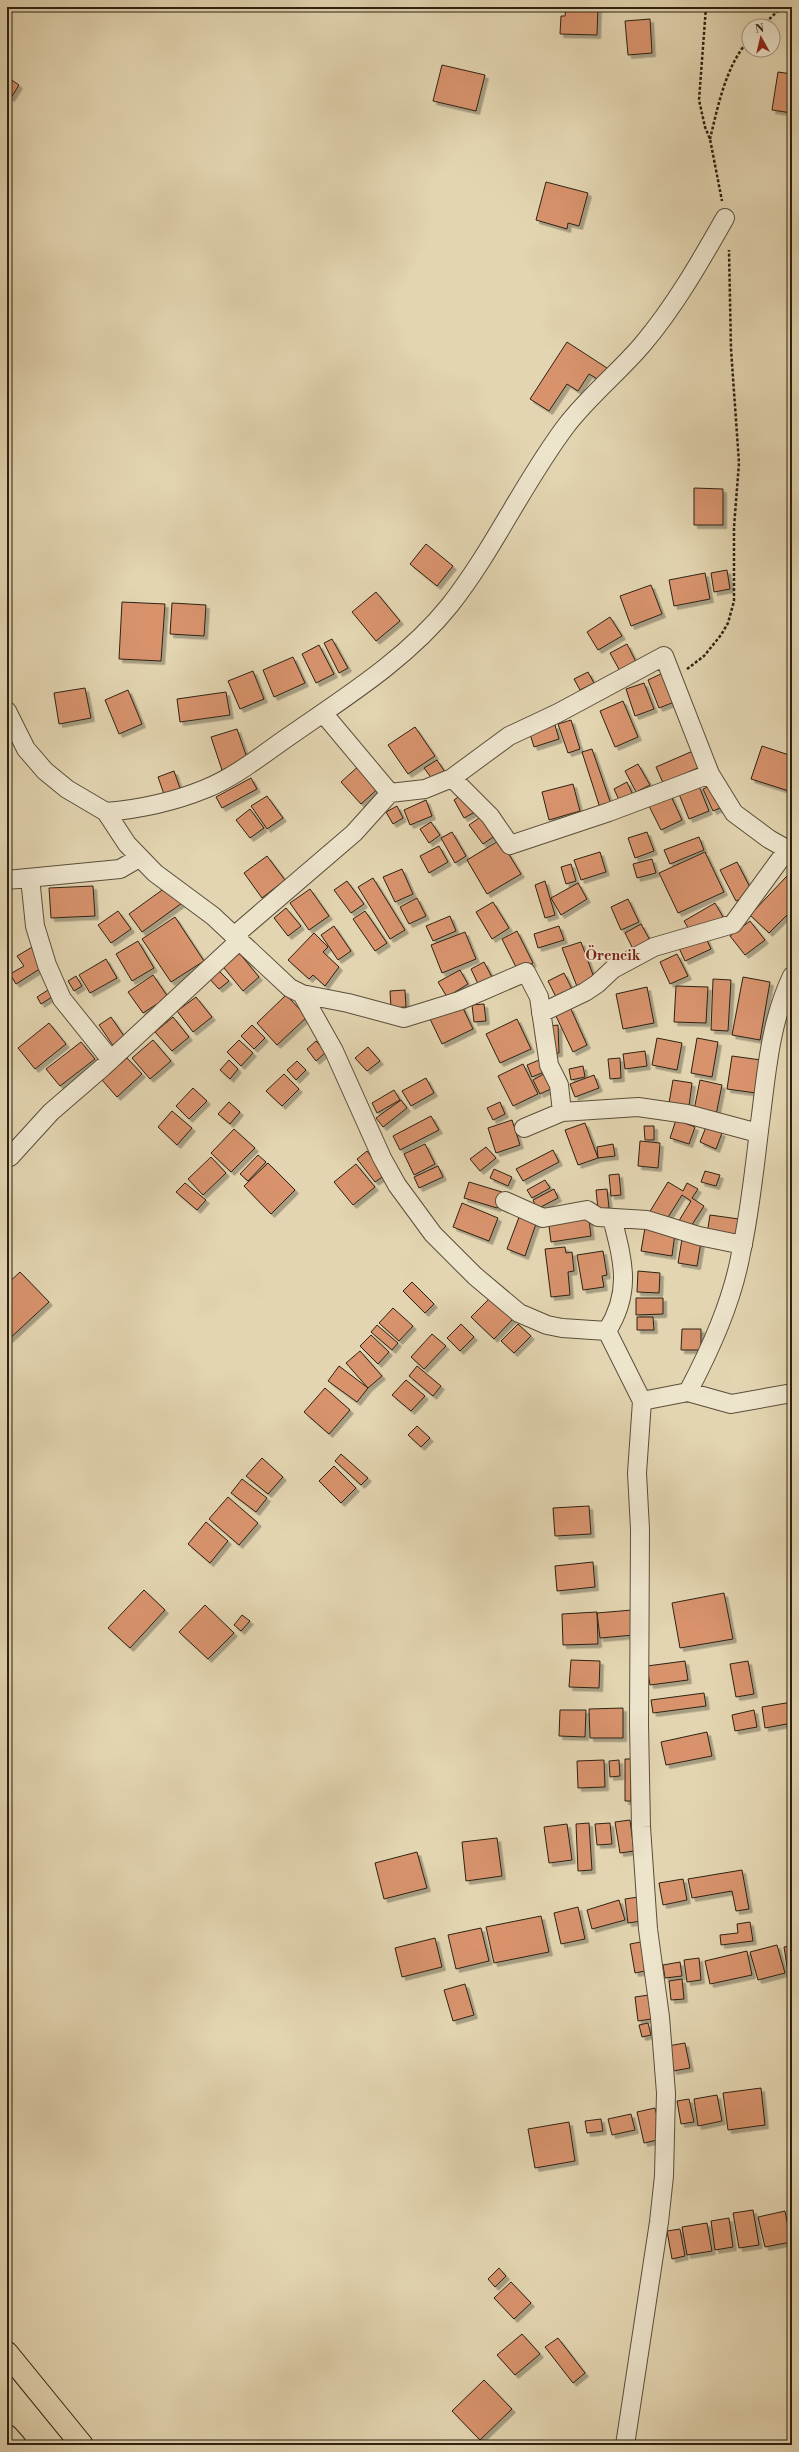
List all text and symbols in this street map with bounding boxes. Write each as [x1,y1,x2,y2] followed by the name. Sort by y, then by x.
[741,18,781,58] north arrow
[754,22,765,37] text: N
[585,945,641,965] district label: Örencik

